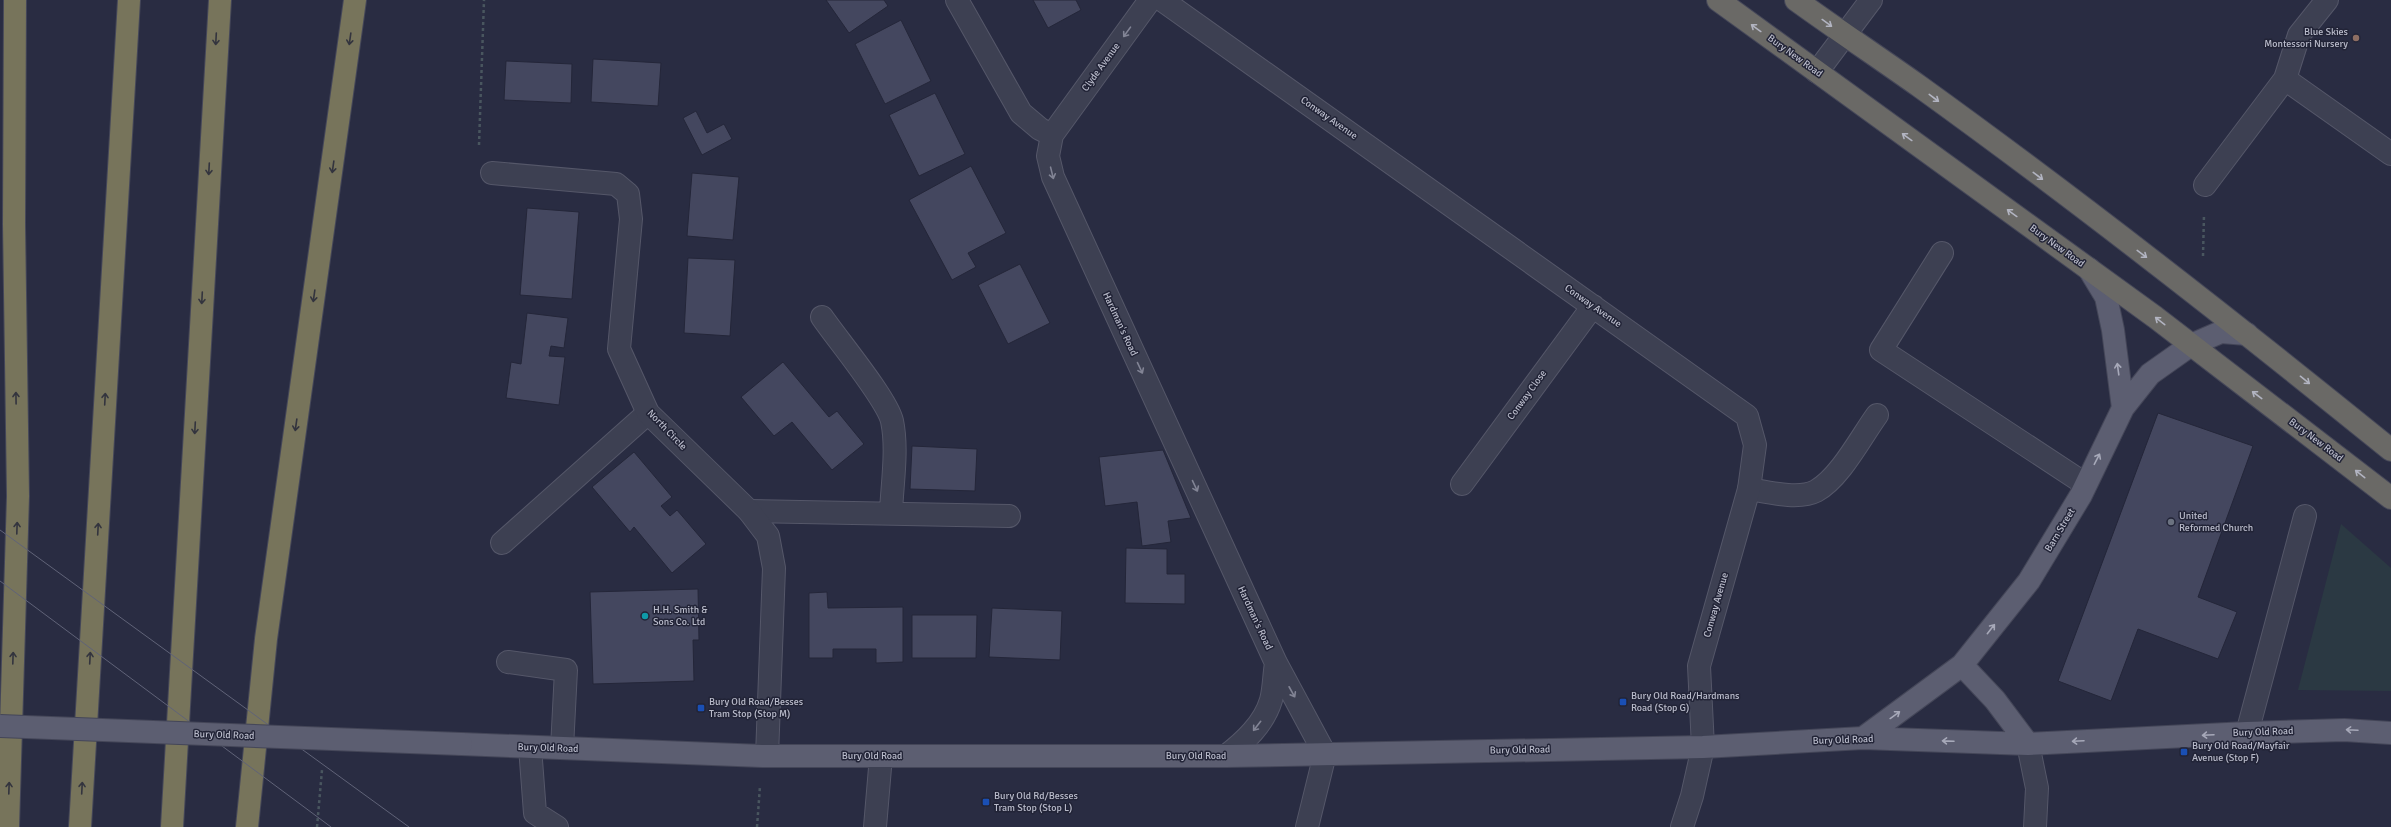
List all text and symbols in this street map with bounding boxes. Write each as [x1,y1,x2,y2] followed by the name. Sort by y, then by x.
[1822,19,1833,27] one-way arrow
[1751,24,1762,32] one-way arrow
[1123,26,1132,37] one-way arrow
[2264,26,2349,50] place label: Blue Skies Montessori Nursery
[213,32,220,45] one-way arrow
[346,32,354,45] one-way arrow
[1765,32,1825,80] street label: Bury New Road
[2351,33,2361,43] marker: Blue Skies Montessori Nursery
[1079,40,1123,94] street label: Clyde Avenue
[1928,93,1939,102] one-way arrow
[1298,94,1360,142] street label: Conway Avenue
[1902,133,1913,141] one-way arrow
[329,161,337,174] one-way arrow
[205,162,213,175] one-way arrow
[1049,166,1056,179] one-way arrow
[2032,171,2043,180] one-way arrow
[2007,209,2018,217] one-way arrow
[2027,222,2087,270] street label: Bury New Road
[2136,249,2147,258] one-way arrow
[1562,282,1624,330] street label: Conway Avenue
[310,289,318,302] one-way arrow
[1100,290,1140,358] street label: Hardman's Road
[198,291,205,304] one-way arrow
[2155,316,2166,325] one-way arrow
[1137,361,1144,373] one-way arrow
[2114,363,2122,376] one-way arrow
[1505,368,1549,422] street label: Conway Close
[2299,376,2310,385] one-way arrow
[2252,391,2263,399] one-way arrow
[12,392,20,405] one-way arrow
[102,393,109,406] one-way arrow
[645,407,689,453] street label: North Circle
[2286,416,2346,464] street label: Bury New Road
[292,418,300,431] one-way arrow
[191,421,198,434] one-way arrow
[2094,454,2102,466] one-way arrow
[2355,470,2366,479] one-way arrow
[1191,480,1199,492] one-way arrow
[2042,506,2078,554] street label: Barn Street
[2179,510,2253,534] place label: United Reformed Church
[2166,517,2176,527] marker: United Reformed Church
[13,522,21,535] one-way arrow
[94,523,101,536] one-way arrow
[1701,571,1731,639] street label: Conway Avenue
[1235,584,1275,652] street label: Hardman's Road
[653,604,708,628] place label: H.H. Smith & Sons Co. Ltd
[640,611,650,621] marker: H.H. Smith & Sons Co. Ltd
[1986,624,1995,635] one-way arrow
[9,652,17,665] one-way arrow
[86,652,93,665] one-way arrow
[1288,686,1296,698] one-way arrow
[1631,690,1740,714] place label: Bury Old Road/Hardmans Road (Stop G)
[709,696,804,720] place label: Bury Old Road/Besses Tram Stop (Stop M)
[1618,697,1628,707] marker: Bury Old Road/Hardmans Road (Stop G)
[696,703,706,713] marker: Bury Old Road/Besses Tram Stop (Stop M)
[1889,711,1900,719] one-way arrow
[1252,720,1261,731] one-way arrow
[2232,725,2294,739] street label: Bury Old Road
[2346,727,2359,734] one-way arrow
[193,728,255,742] street label: Bury Old Road
[2202,731,2215,738] one-way arrow
[1812,733,1874,747] street label: Bury Old Road
[1942,737,1955,745] one-way arrow
[2072,738,2085,745] one-way arrow
[2192,740,2290,764] place label: Bury Old Road/Mayfair Avenue (Stop F)
[517,741,579,755] street label: Bury Old Road
[1490,743,1550,757] street label: Bury Old Road
[2179,747,2189,757] marker: Bury Old Road/Mayfair Avenue (Stop F)
[842,750,902,762] street label: Bury Old Road
[1166,750,1226,762] street label: Bury Old Road
[5,782,13,795] one-way arrow
[79,782,86,795] one-way arrow
[994,790,1078,814] place label: Bury Old Rd/Besses Tram Stop (Stop L)
[981,797,991,807] marker: Bury Old Rd/Besses Tram Stop (Stop L)

